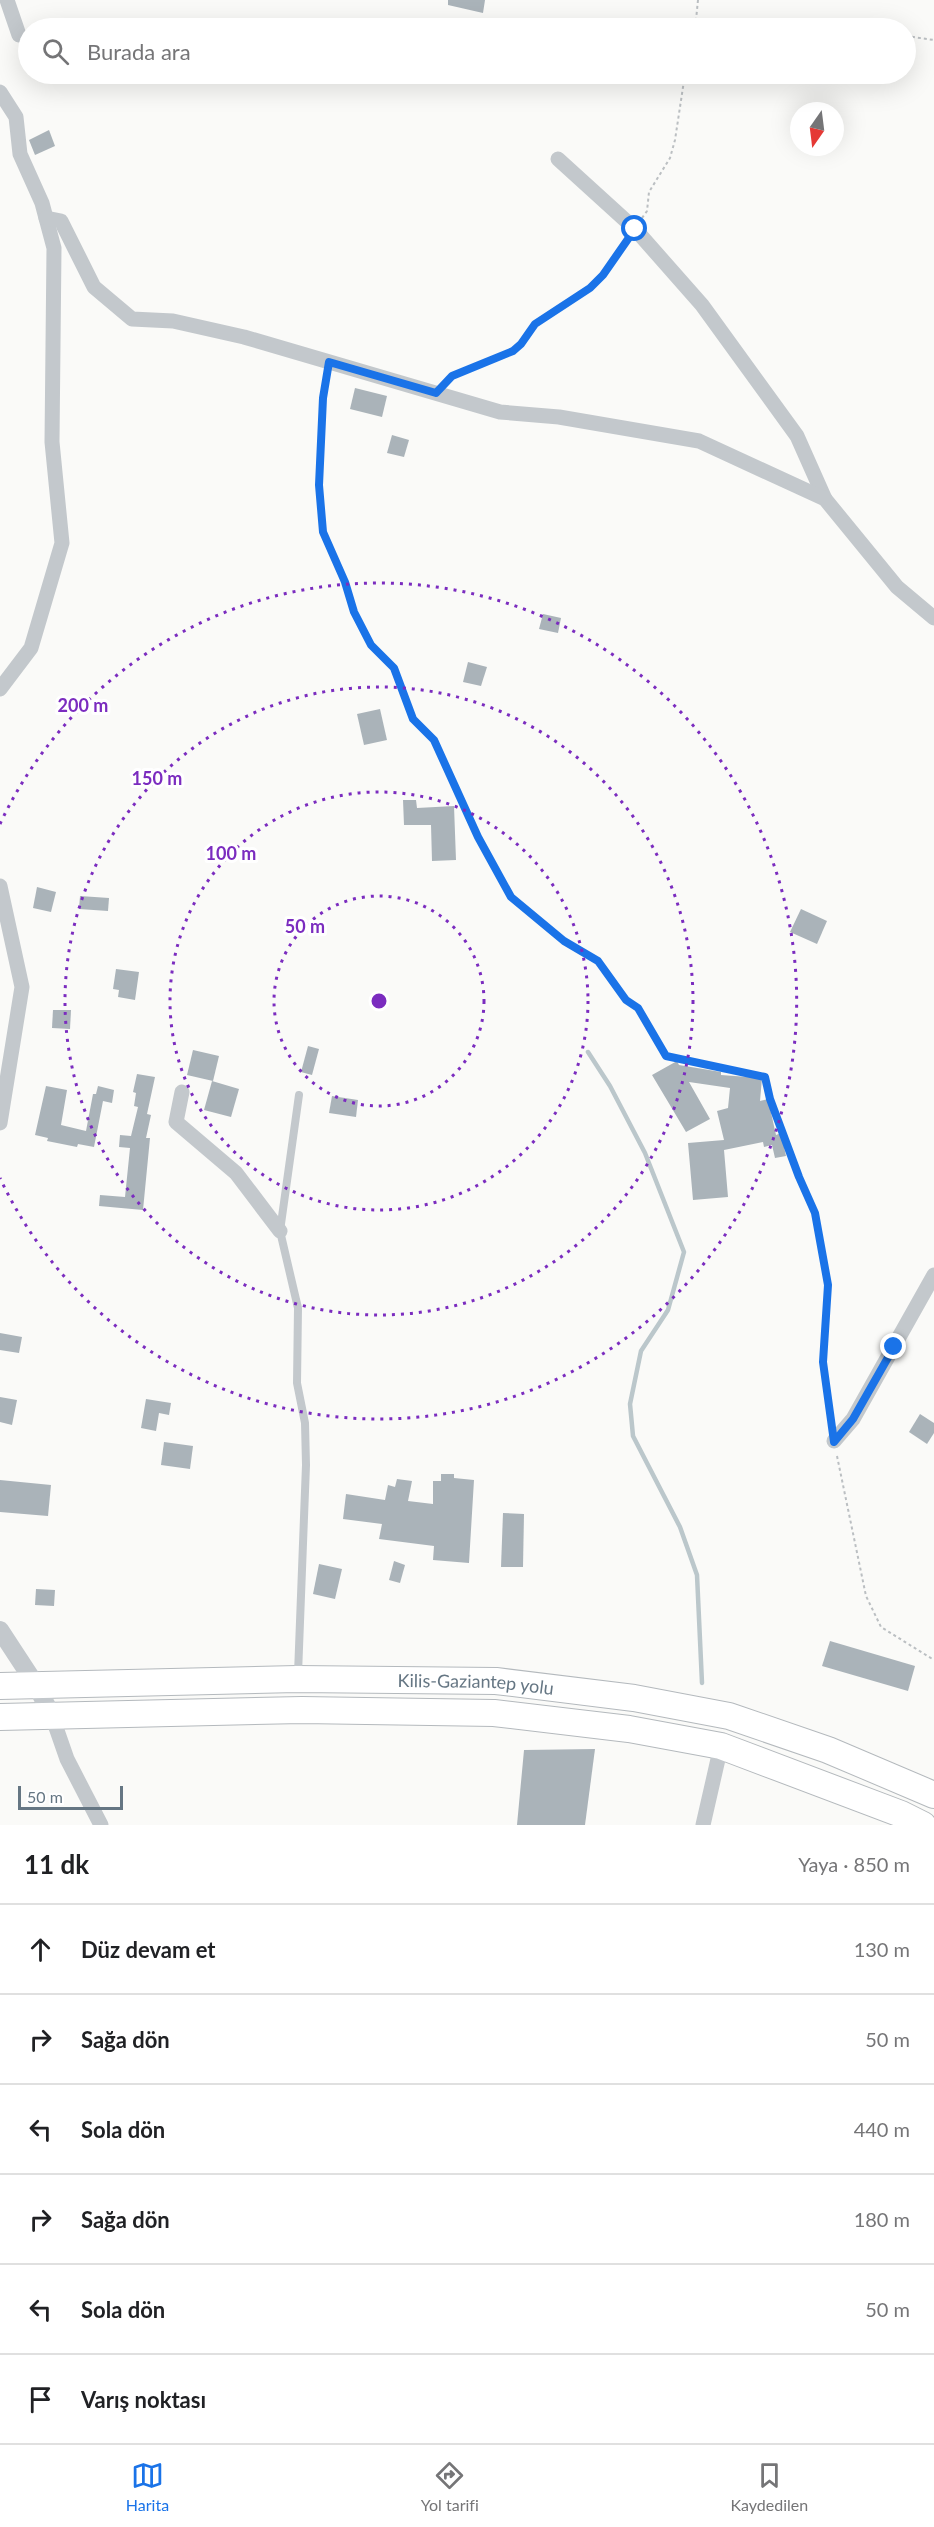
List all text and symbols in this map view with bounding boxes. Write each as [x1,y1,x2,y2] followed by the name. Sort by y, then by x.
[18,18,916,84] search box
[39,35,72,68] icon: search
[87,38,191,65] text: Burada ara
[790,102,844,156] north arrow
[621,215,647,241] route start
[58,694,108,716] text: 200 m
[132,767,182,789] text: 150 m
[206,842,256,864] text: 100 m
[285,915,325,937] text: 50 m
[369,991,389,1011] centre of rings
[880,1333,906,1359] route end
[398,1669,555,1699] street label: Kilis-Gaziantep yolu
[18,1783,123,1810] scale bar
[27,1787,63,1806] text: 50 m
[24,1848,89,1880] text: 11 dk
[798,1852,910,1876] text: Yaya · 850 m
[24,1933,57,1966] icon: ahead
[81,1936,216,1963] text: Düz devam et
[854,1937,910,1961] text: 130 m
[24,2023,57,2056] icon: right
[81,2026,170,2053] text: Sağa dön
[865,2027,910,2051] text: 50 m
[24,2113,57,2146] icon: left
[81,2116,165,2143] text: Sola dön
[854,2117,910,2141] text: 440 m
[24,2203,57,2236] icon: right
[81,2206,170,2233] text: Sağa dön
[854,2207,910,2231] text: 180 m
[24,2293,57,2326] icon: left
[81,2296,165,2323] text: Sola dön
[865,2297,910,2321] text: 50 m
[24,2383,57,2416] icon: arrive
[81,2386,206,2413] text: Varış noktası
[126,2459,169,2514] tab: Harita
[421,2459,479,2514] tab: Yol tarifi
[730,2459,808,2514] tab: Kaydedilen

